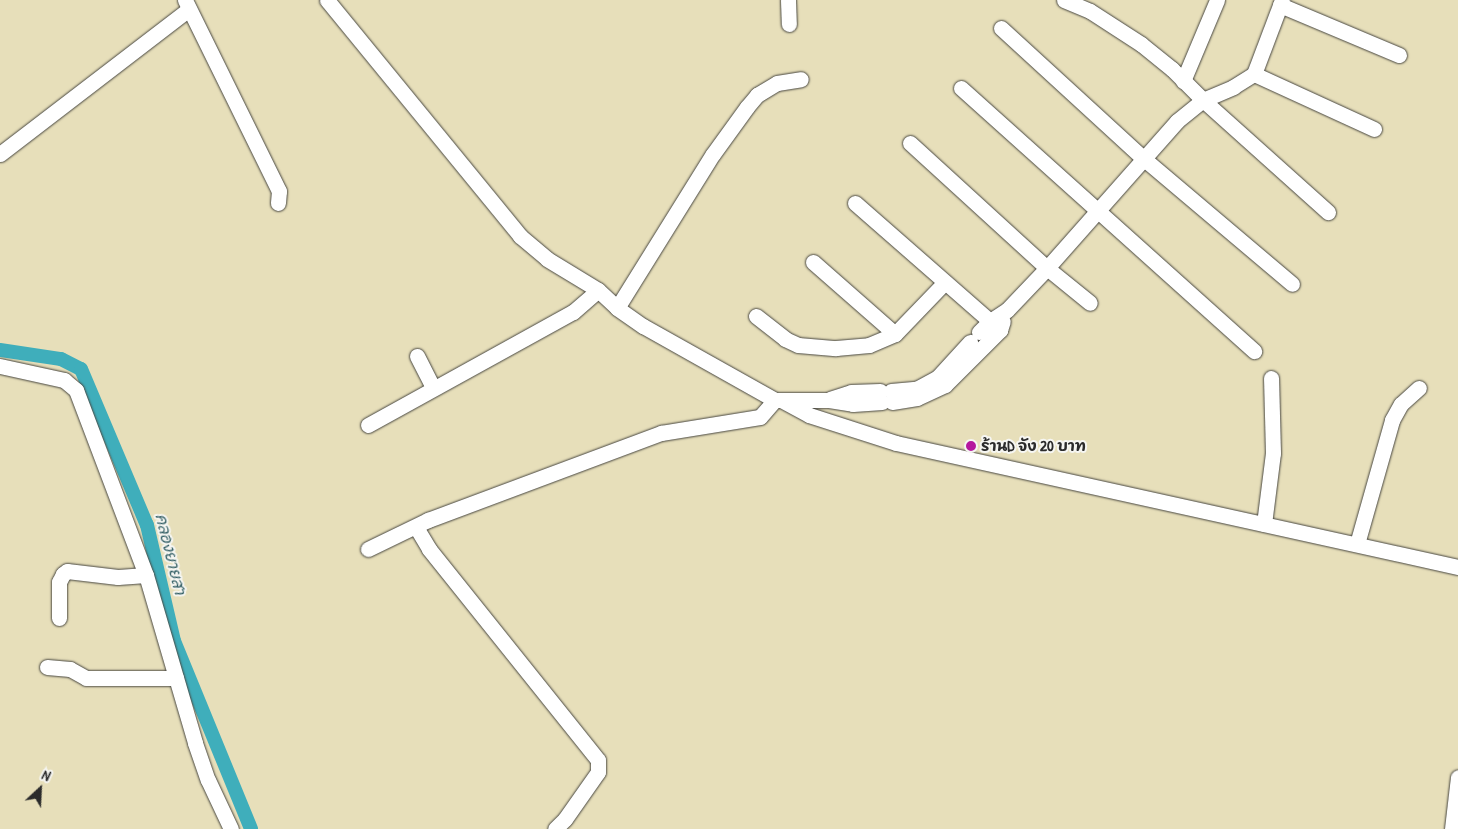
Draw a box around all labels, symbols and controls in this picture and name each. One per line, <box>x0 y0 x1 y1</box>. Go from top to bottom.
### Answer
place label: ร้านD จัง 20 บาท <box>981 437 1086 455</box>
marker: ร้านD จัง 20 บาท <box>965 440 977 452</box>
water label: คลองยายสา <box>152 512 190 596</box>
north arrow <box>15 764 65 814</box>
text: N <box>39 765 54 785</box>

